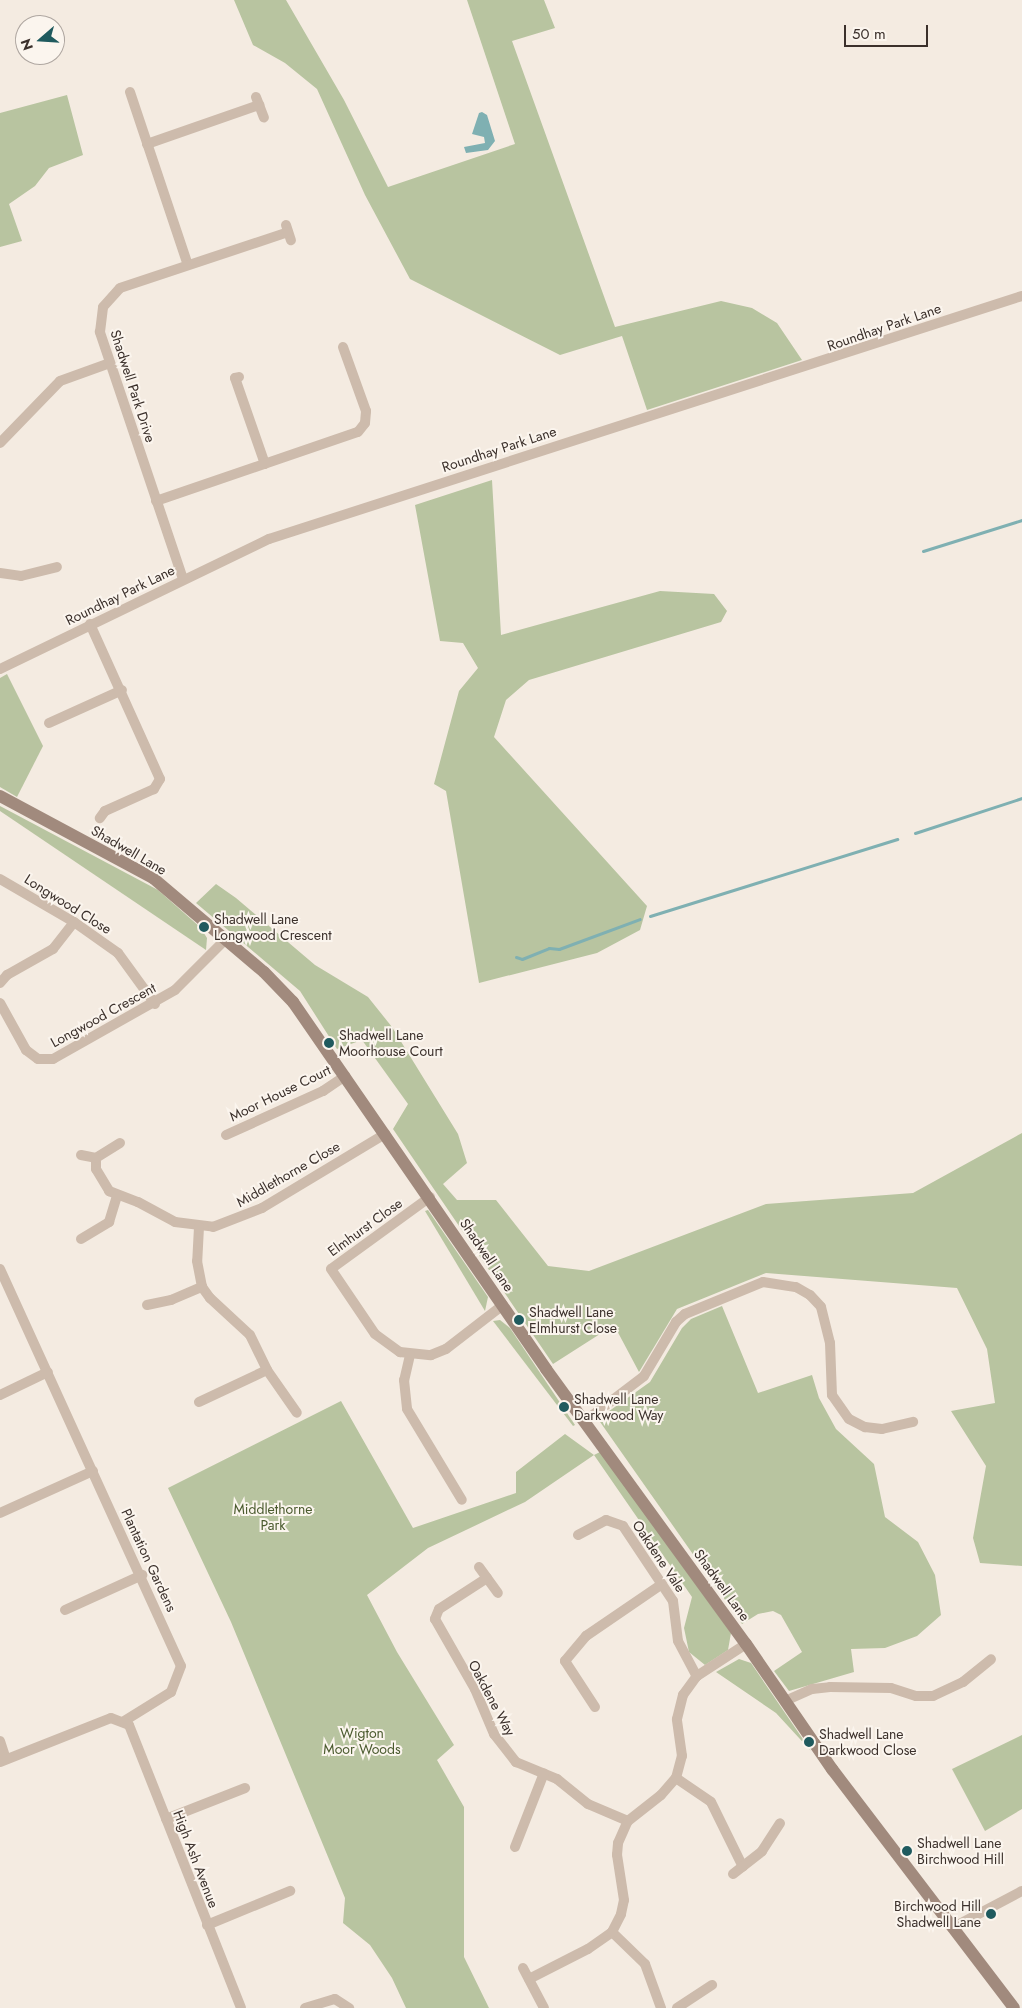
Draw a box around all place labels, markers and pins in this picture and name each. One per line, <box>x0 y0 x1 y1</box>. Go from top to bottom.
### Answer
place label: Shadwell Lane Longwood Crescent <box>214 911 332 944</box>
marker: Shadwell Lane Longwood Crescent <box>198 921 210 933</box>
place label: Shadwell Lane Moorhouse Court <box>339 1027 443 1060</box>
marker: Shadwell Lane Moorhouse Court <box>323 1037 335 1049</box>
place label: Shadwell Lane Elmhurst Close <box>529 1304 617 1336</box>
marker: Shadwell Lane Elmhurst Close <box>513 1314 525 1326</box>
place label: Shadwell Lane Darkwood Way <box>574 1391 663 1424</box>
marker: Shadwell Lane Darkwood Way <box>558 1401 570 1413</box>
place label: Shadwell Lane Darkwood Close <box>819 1726 917 1758</box>
marker: Shadwell Lane Darkwood Close <box>803 1736 815 1748</box>
place label: Shadwell Lane Birchwood Hill <box>917 1835 1004 1868</box>
marker: Shadwell Lane Birchwood Hill <box>901 1845 913 1857</box>
place label: Birchwood Hill Shadwell Lane <box>894 1898 981 1930</box>
marker: Birchwood Hill Shadwell Lane <box>985 1908 997 1920</box>

